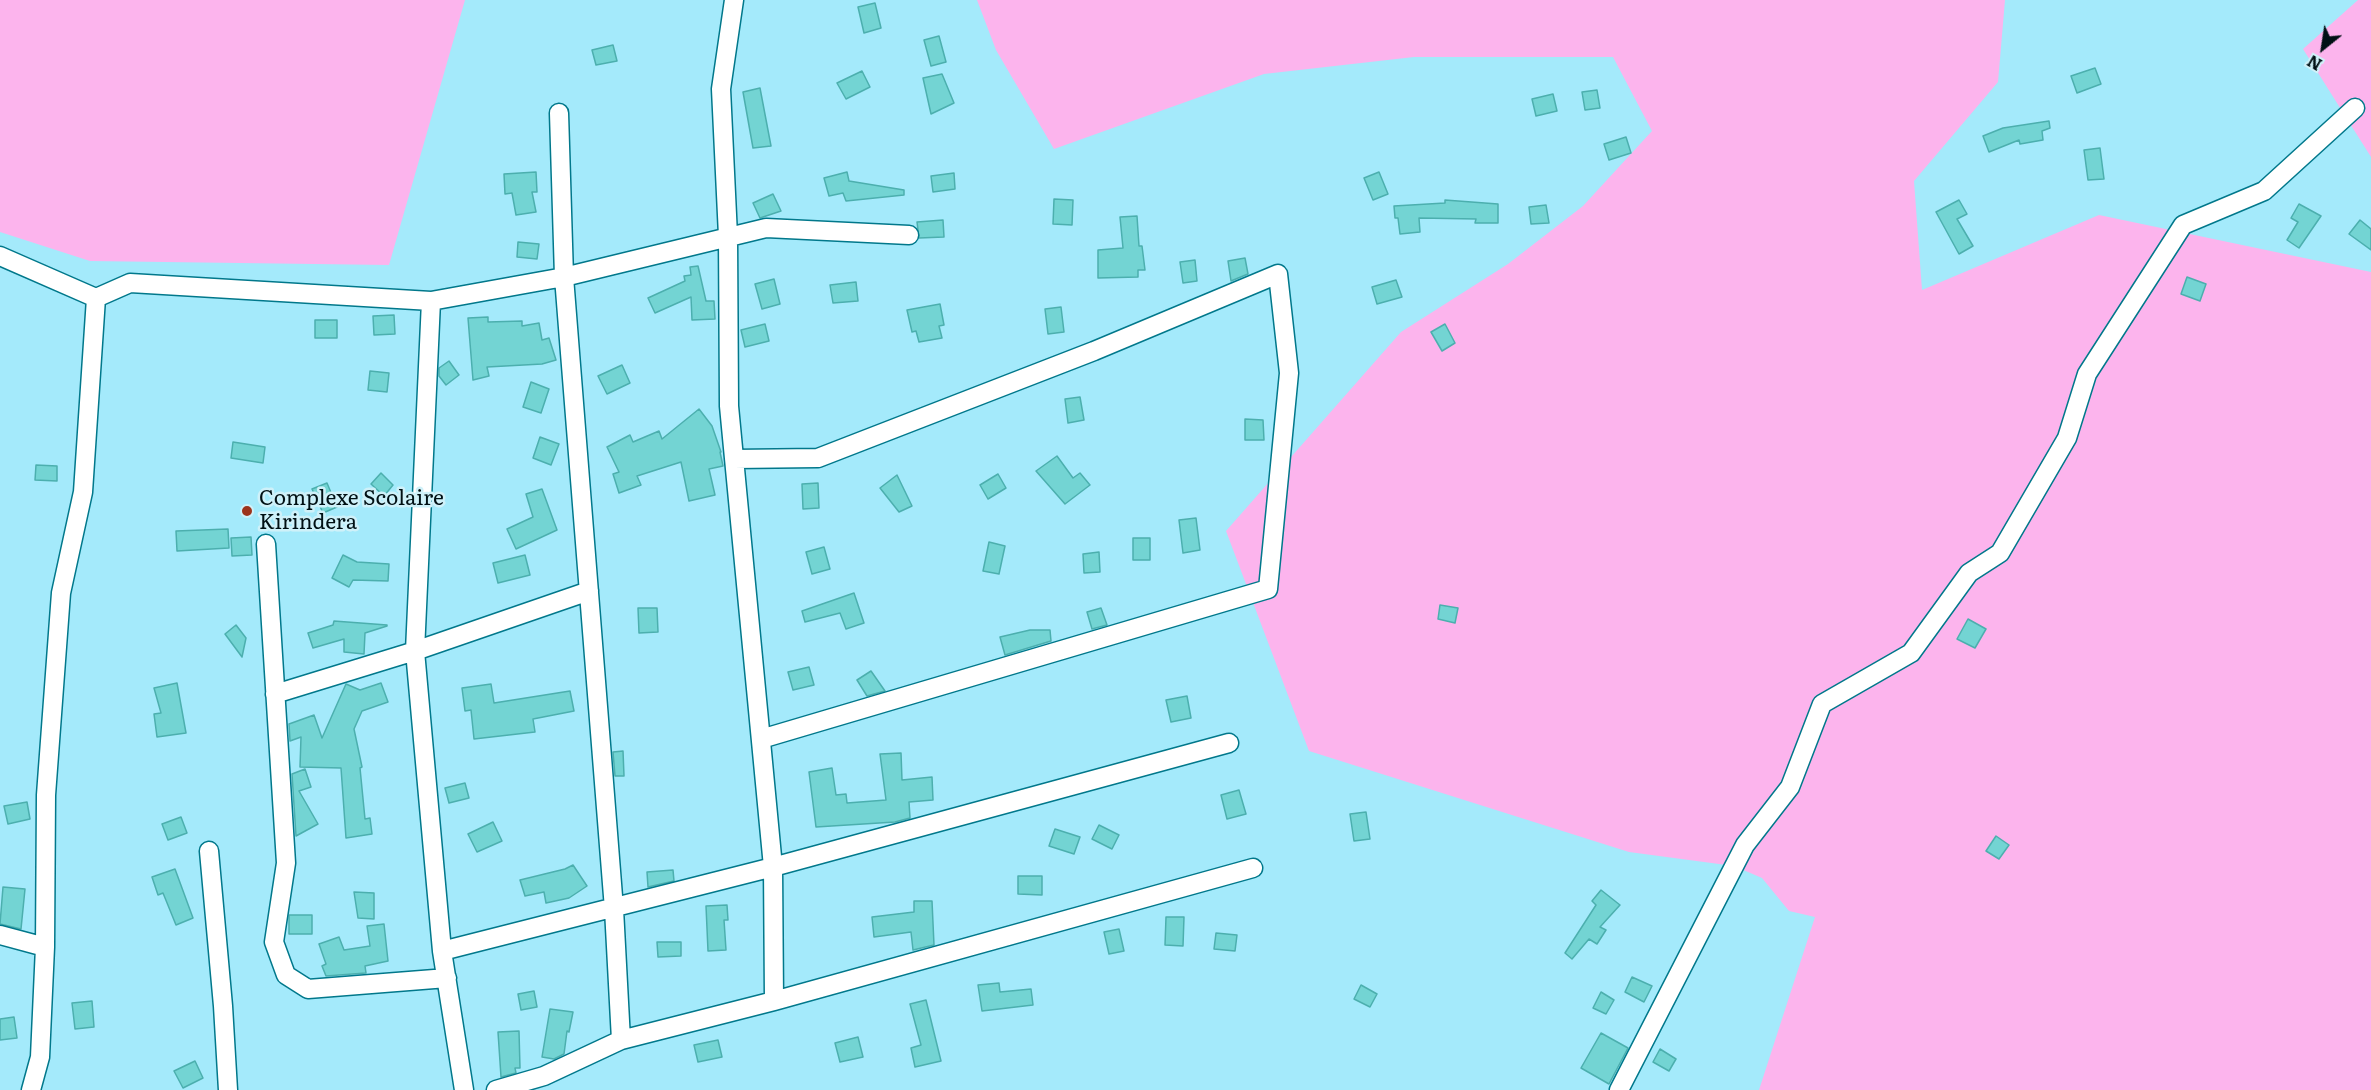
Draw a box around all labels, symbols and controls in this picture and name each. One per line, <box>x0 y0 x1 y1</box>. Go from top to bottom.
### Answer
north arrow <box>2293 18 2353 78</box>
text: N <box>2302 50 2326 77</box>
place label: Complexe Scolaire Kirindera <box>259 486 444 536</box>
marker: Complexe Scolaire Kirindera <box>240 504 254 518</box>

